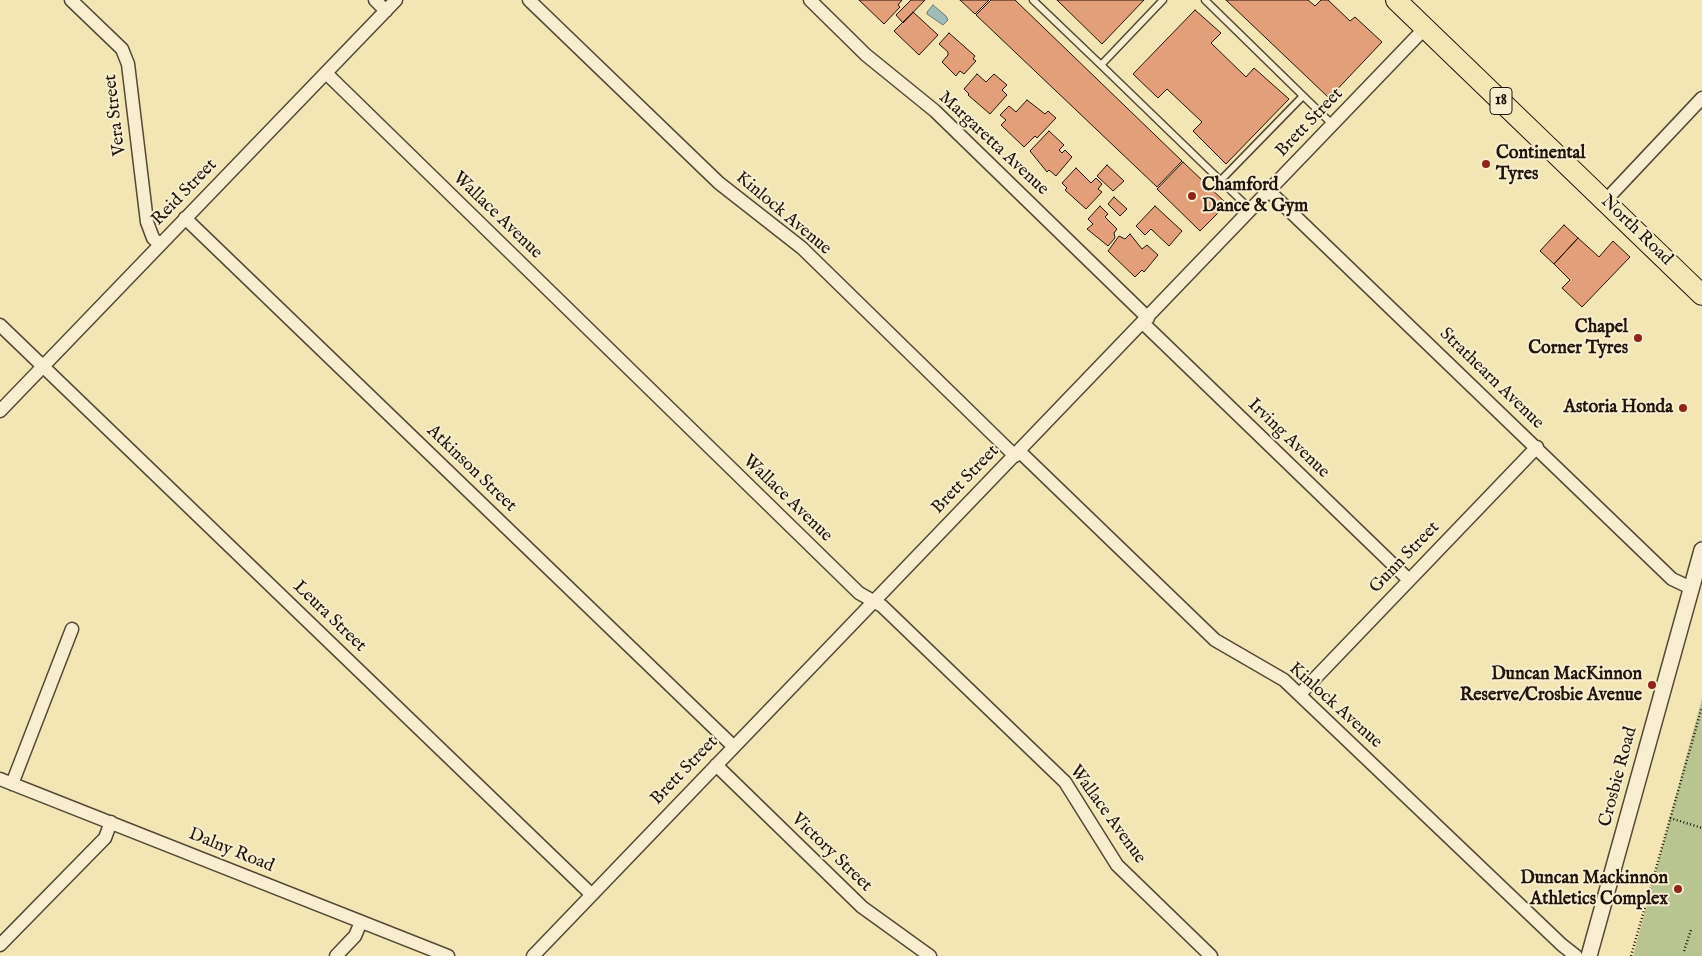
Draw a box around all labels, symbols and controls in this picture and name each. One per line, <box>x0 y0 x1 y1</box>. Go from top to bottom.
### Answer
street label: Vera Street <box>100 73 132 157</box>
street label: Brett Street <box>1272 84 1348 162</box>
street label: Margaretta Avenue <box>933 87 1053 201</box>
road number: 18 <box>1490 88 1512 114</box>
place label: Continental Tyres <box>1496 143 1585 186</box>
street label: Reid Street <box>148 155 222 231</box>
marker: Continental Tyres <box>1480 158 1492 170</box>
street label: Wallace Avenue <box>448 168 546 264</box>
street label: Kinlock Avenue <box>731 168 835 260</box>
place label: Chamford Dance & Gym <box>1202 175 1308 218</box>
marker: Chamford Dance & Gym <box>1186 190 1198 202</box>
street label: North Road <box>1596 191 1676 271</box>
place label: Chapel Corner Tyres <box>1528 317 1628 359</box>
street label: Strathearn Avenue <box>1434 324 1548 434</box>
marker: Chapel Corner Tyres <box>1632 332 1644 344</box>
street label: Irving Avenue <box>1243 395 1333 483</box>
place label: Astoria Honda <box>1564 397 1673 419</box>
marker: Astoria Honda <box>1677 402 1689 414</box>
street label: Atkinson Street <box>422 421 520 517</box>
street label: Brett Street <box>928 441 1004 519</box>
street label: Wallace Avenue <box>738 451 836 547</box>
street label: Gunn Street <box>1365 518 1445 598</box>
street label: Leura Street <box>288 577 370 657</box>
street label: Kinlock Avenue <box>1284 658 1386 754</box>
place label: Duncan MacKinnon Reserve/Crosbie Avenue <box>1460 664 1642 706</box>
marker: Duncan MacKinnon Reserve/Crosbie Avenue <box>1646 679 1658 691</box>
street label: Crosbie Road <box>1595 725 1643 829</box>
street label: Brett Street <box>647 732 723 810</box>
street label: Wallace Avenue <box>1064 762 1150 868</box>
street label: Victory Street <box>786 809 876 897</box>
street label: Dalny Road <box>185 824 277 878</box>
place label: Duncan Mackinnon Athletics Complex <box>1520 868 1668 911</box>
marker: Duncan Mackinnon Athletics Complex <box>1672 883 1684 895</box>

